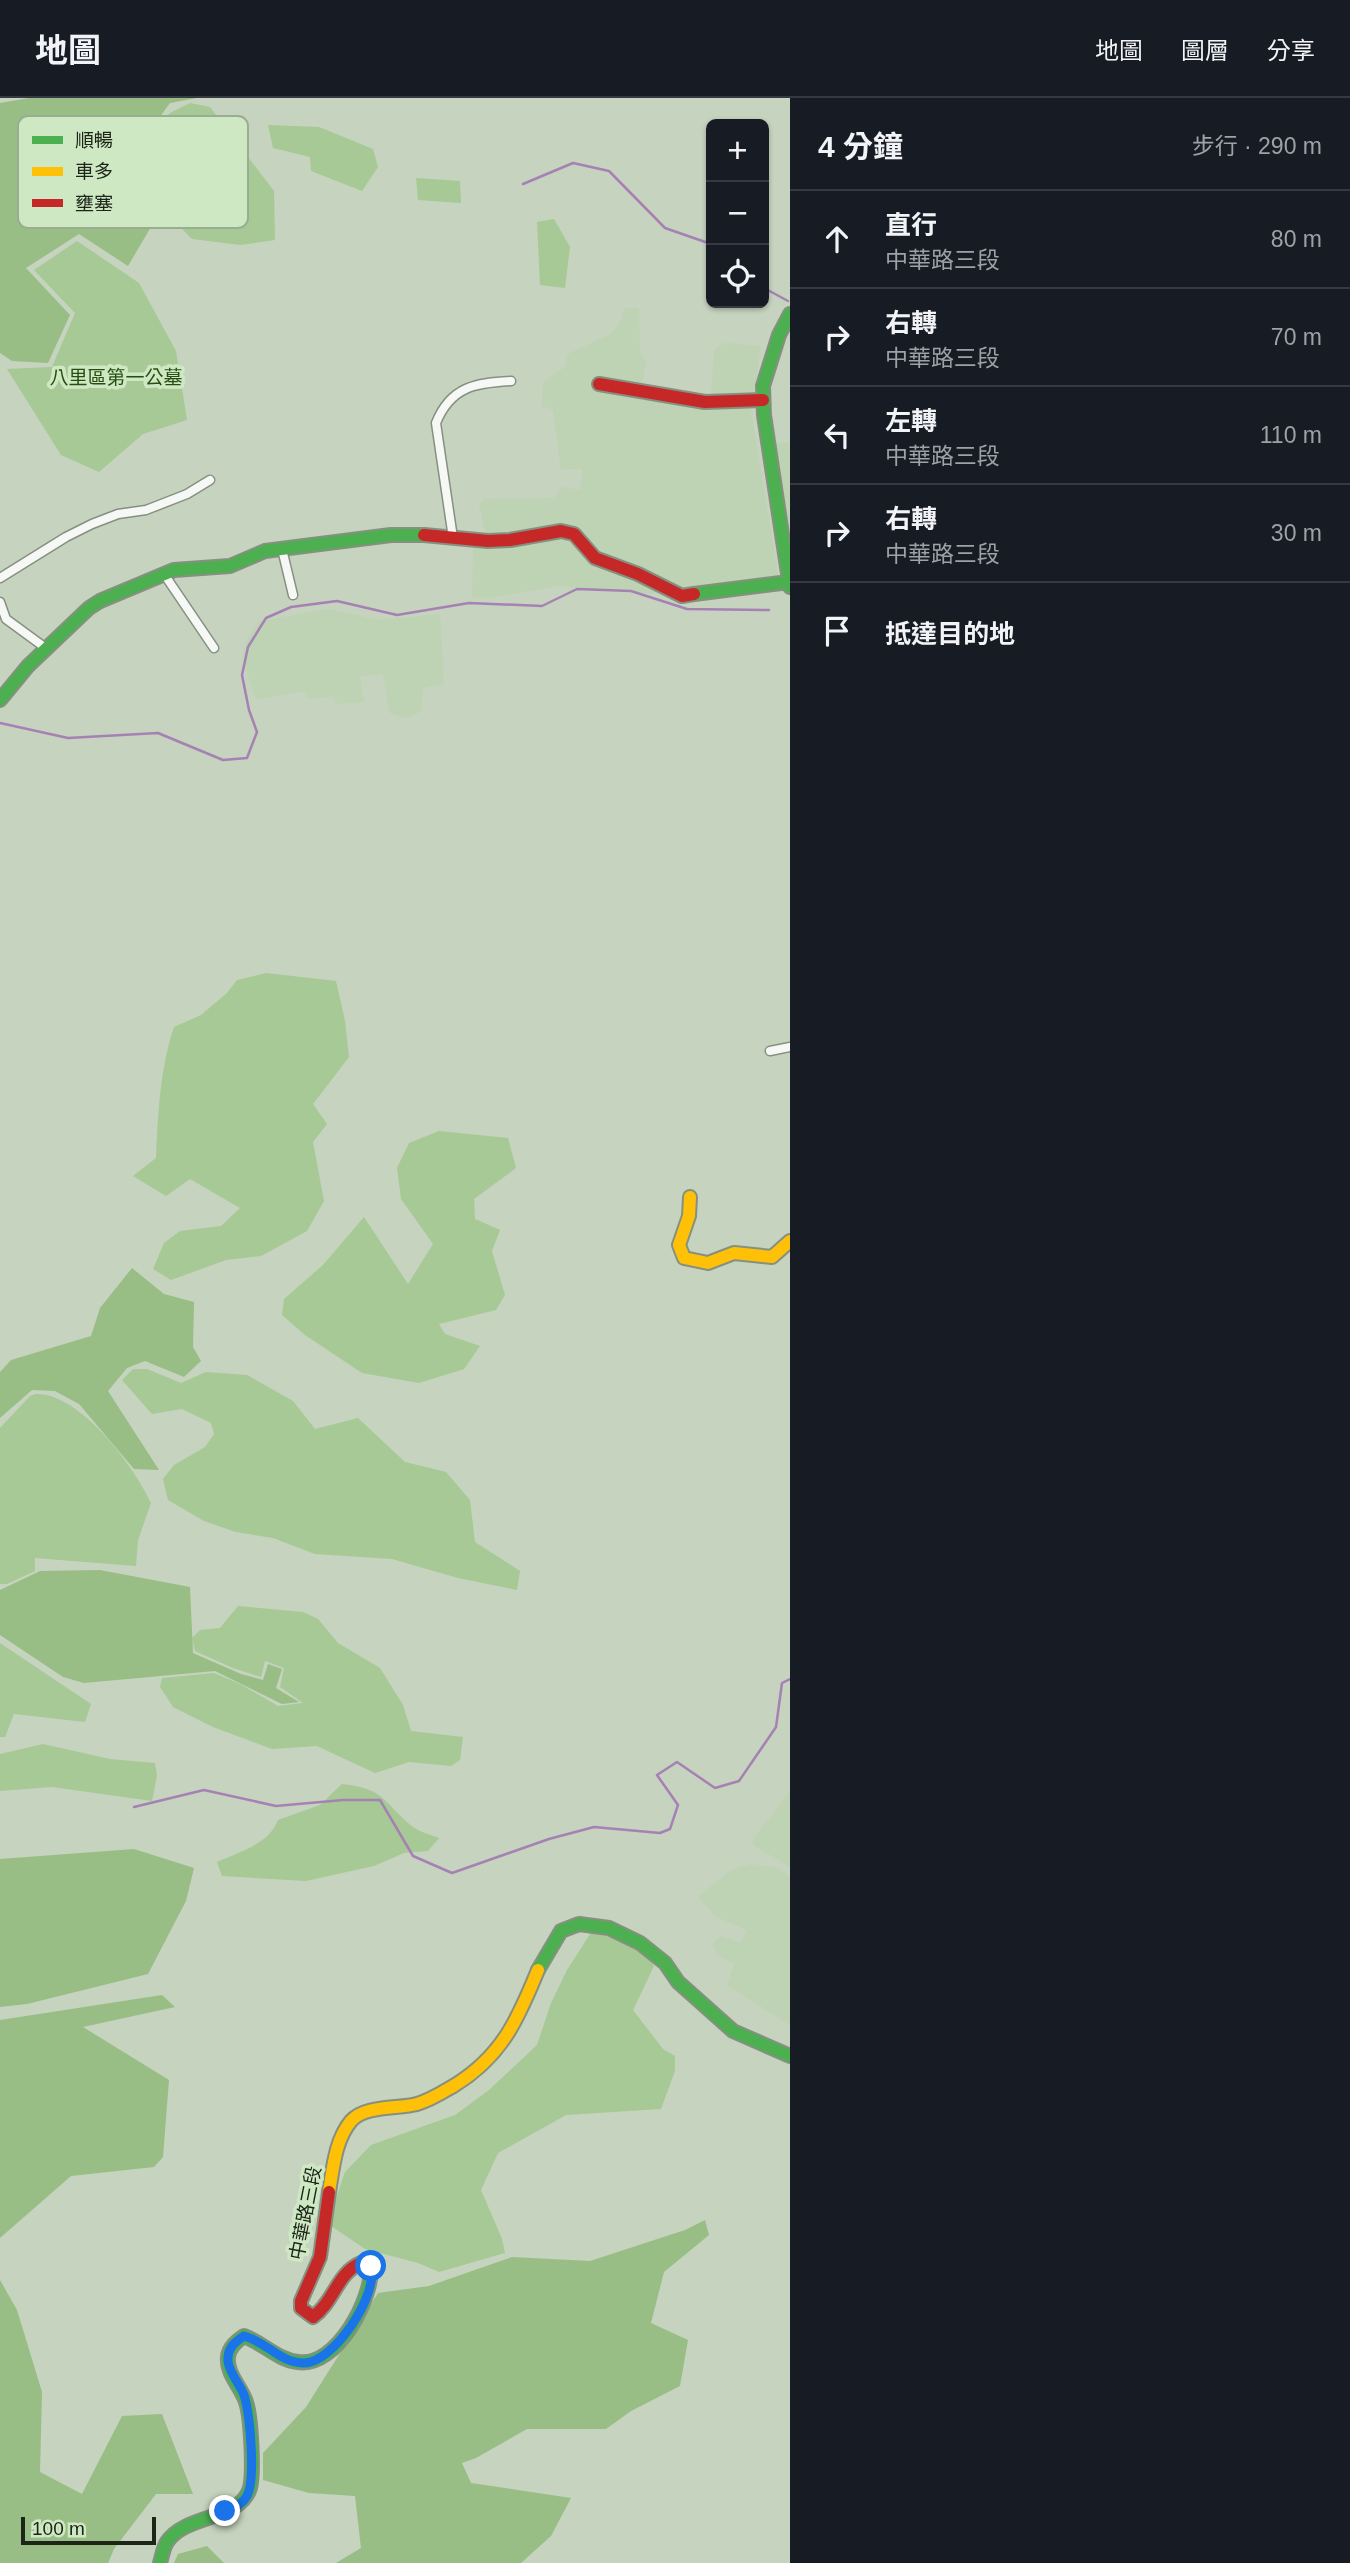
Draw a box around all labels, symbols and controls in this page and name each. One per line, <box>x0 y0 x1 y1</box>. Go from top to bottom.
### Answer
text: 地圖 <box>35 32 101 69</box>
text: 地圖 <box>1095 37 1143 64</box>
text: 圖層 <box>1181 37 1229 64</box>
text: 分享 <box>1267 37 1315 64</box>
legend <box>18 116 248 228</box>
map controls <box>706 119 769 308</box>
button: + <box>706 119 769 182</box>
text: 順暢 <box>75 130 113 151</box>
text: 4 分鐘 <box>818 130 903 163</box>
text: 步行 · 290 m <box>1192 133 1322 159</box>
text: 車多 <box>75 161 113 182</box>
button: − <box>706 182 769 245</box>
text: 壅塞 <box>75 193 113 214</box>
text: 直行 <box>885 210 937 240</box>
icon: ahead <box>818 220 856 258</box>
text: 80 m <box>1271 226 1322 252</box>
button: locate <box>706 245 769 308</box>
text: 中華路三段 <box>885 247 1000 273</box>
text: 右轉 <box>885 308 937 338</box>
icon: right <box>818 318 856 356</box>
text: 70 m <box>1271 324 1322 350</box>
text: 中華路三段 <box>885 345 1000 371</box>
park label: 八里區第一公墓 <box>49 367 183 388</box>
text: 左轉 <box>885 406 937 436</box>
icon: left <box>818 416 856 454</box>
text: 110 m <box>1260 422 1322 448</box>
text: 中華路三段 <box>885 443 1000 469</box>
text: 右轉 <box>885 504 937 534</box>
icon: right <box>818 514 856 552</box>
text: 30 m <box>1271 520 1322 546</box>
text: 中華路三段 <box>885 541 1000 567</box>
icon: arrive <box>818 612 856 650</box>
text: 抵達目的地 <box>885 619 1015 649</box>
street label: 中華路三段 <box>286 2164 325 2262</box>
route start <box>355 2250 386 2281</box>
route end <box>209 2495 240 2526</box>
scale bar <box>21 2514 156 2546</box>
text: 100 m <box>32 2518 85 2539</box>

